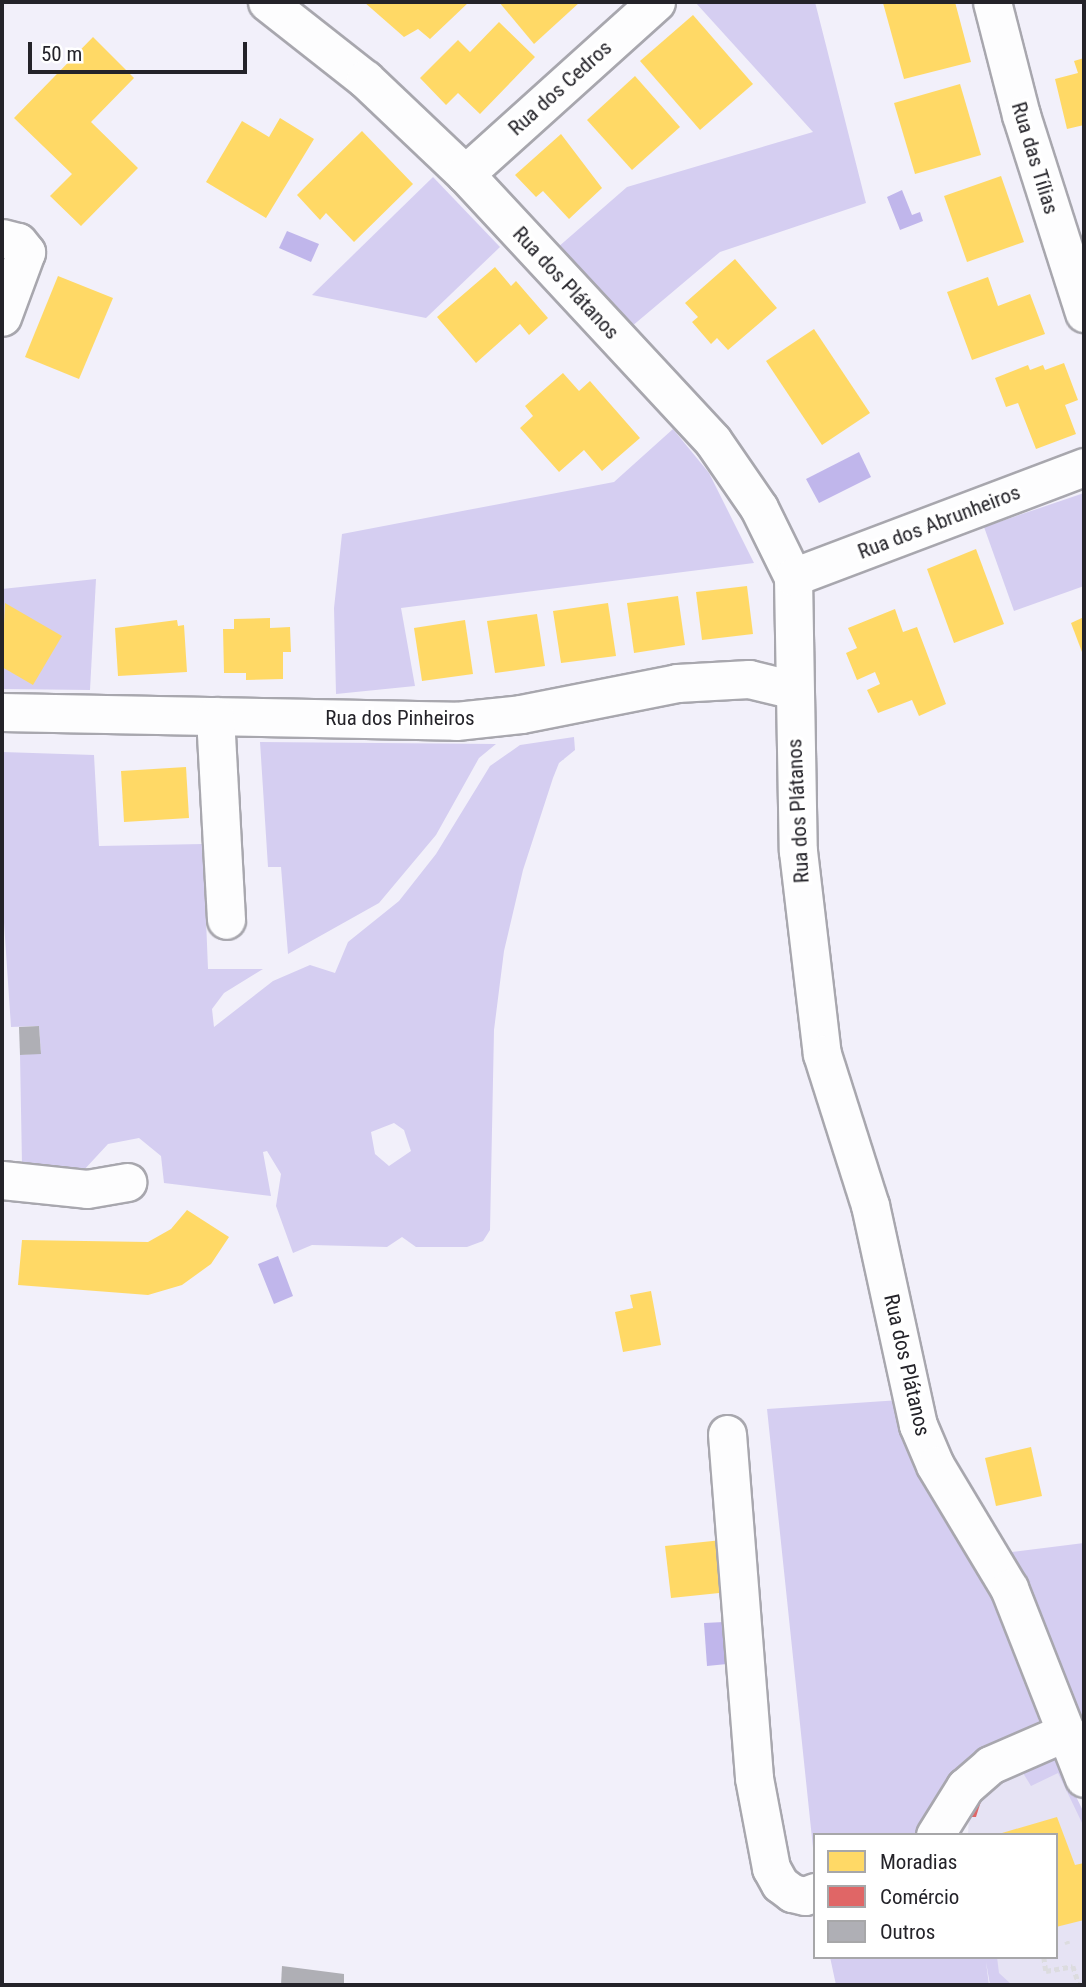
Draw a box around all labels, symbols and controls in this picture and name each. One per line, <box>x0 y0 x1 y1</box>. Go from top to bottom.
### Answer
scale bar <box>32 28 250 72</box>
street label: Rua dos Cedros <box>503 35 617 141</box>
text: 50 m <box>41 42 82 66</box>
street label: Rua das Tílias <box>1006 99 1064 217</box>
street label: Rua dos Plátanos <box>507 222 625 344</box>
street label: Rua dos Abrunheiros <box>854 479 1024 565</box>
street label: Rua dos Pinheiros <box>325 705 475 731</box>
street label: Rua dos Plátanos <box>782 738 814 884</box>
street label: Rua dos Plátanos <box>878 1292 936 1438</box>
legend <box>813 1833 1058 1959</box>
text: Moradias <box>880 1850 957 1874</box>
text: Comércio <box>880 1885 959 1909</box>
text: Outros <box>880 1920 935 1944</box>

